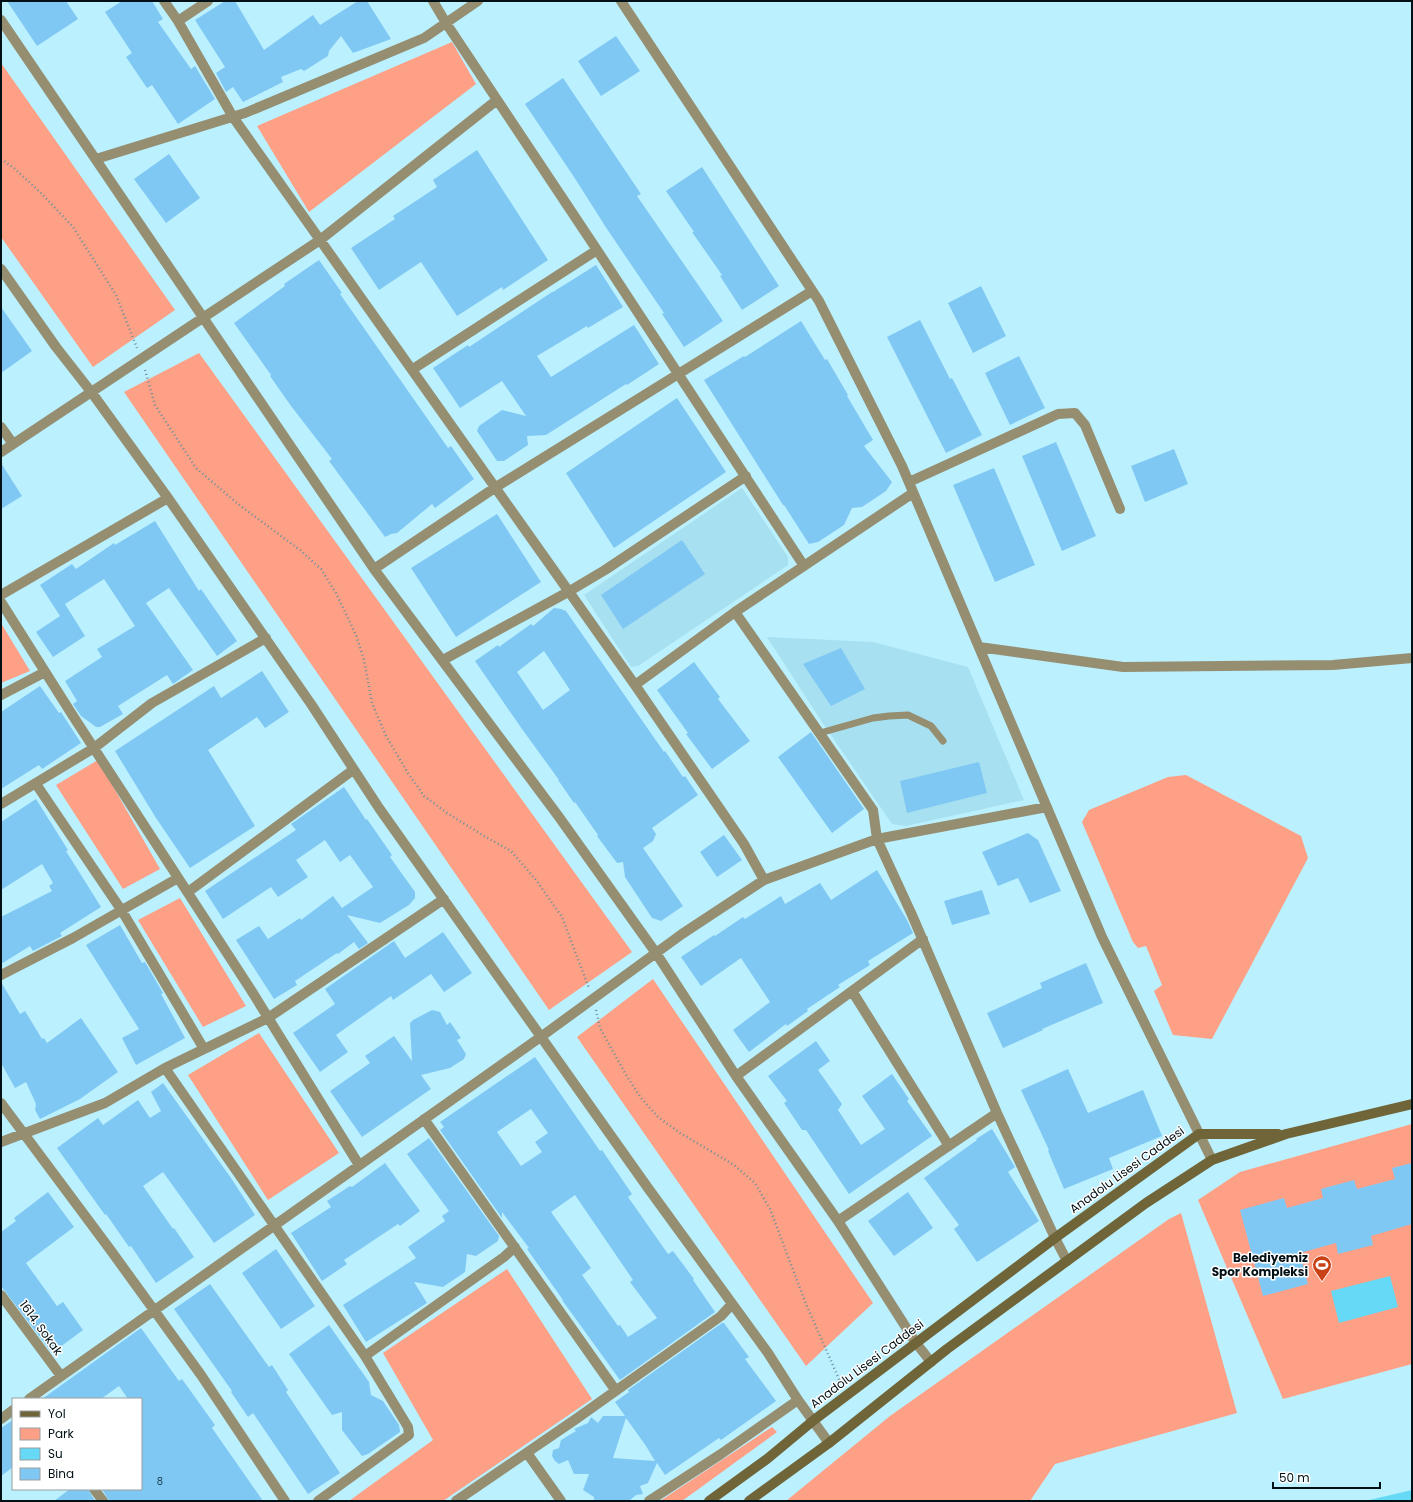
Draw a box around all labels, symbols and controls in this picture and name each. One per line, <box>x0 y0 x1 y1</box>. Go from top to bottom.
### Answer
street label: Anadolu Lisesi Caddesi <box>1066 1122 1188 1217</box>
place label: Belediyemiz Spor Kompleksi <box>1212 1249 1308 1280</box>
sports icon: Belediyemiz Spor Kompleksi <box>1311 1254 1333 1282</box>
street label: 1614. Sokak <box>16 1297 68 1359</box>
street label: Anadolu Lisesi Caddesi <box>806 1315 927 1412</box>
legend <box>12 1398 142 1490</box>
text: Yol <box>48 1405 66 1422</box>
text: Park <box>48 1425 75 1442</box>
text: Su <box>48 1445 63 1462</box>
scale bar <box>1273 1464 1380 1490</box>
text: Bina <box>48 1465 74 1482</box>
text: 50 m <box>1279 1469 1310 1486</box>
house number: 8 <box>157 1474 163 1489</box>

